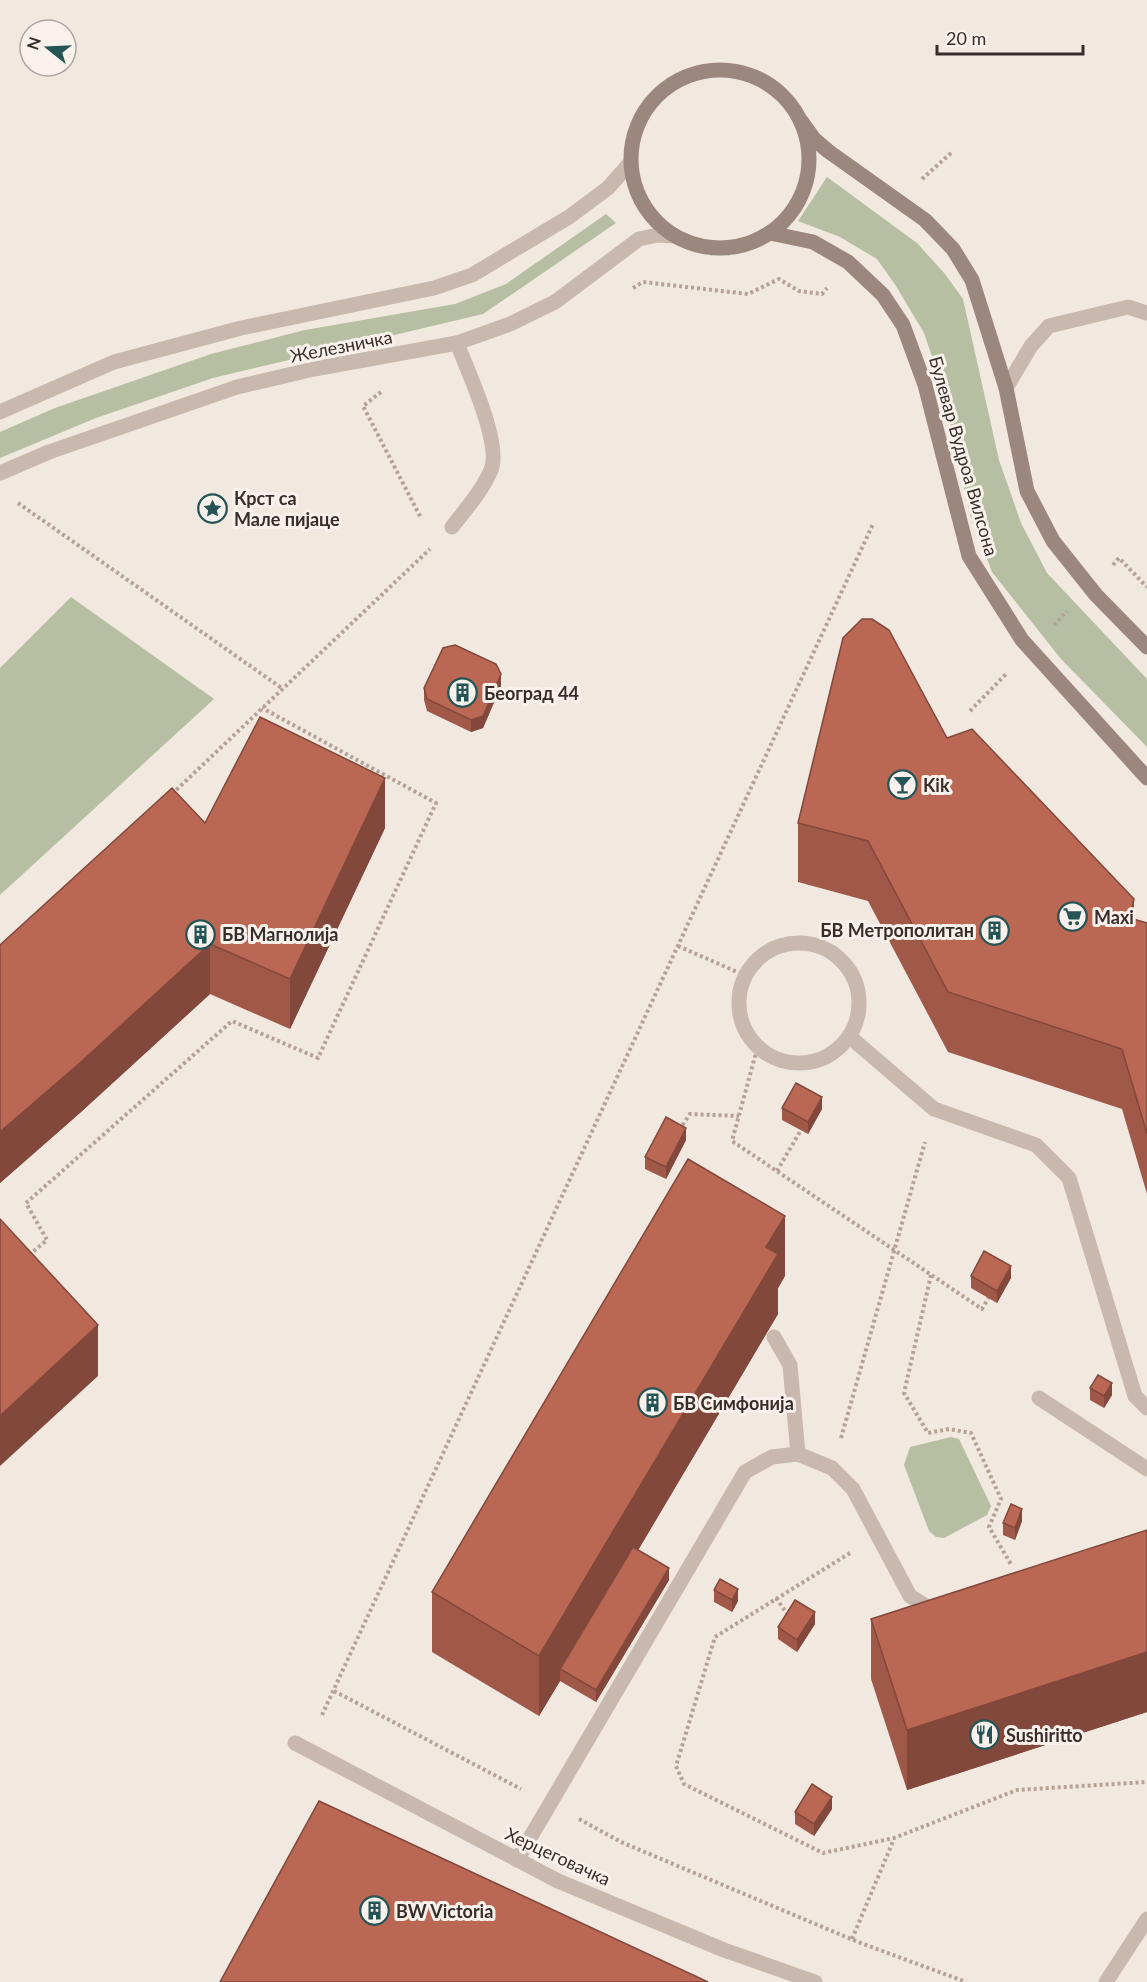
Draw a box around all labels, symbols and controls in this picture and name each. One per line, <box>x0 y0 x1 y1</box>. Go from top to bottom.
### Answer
north arrow <box>18 18 78 78</box>
scale bar <box>937 18 1082 56</box>
text: 20 m <box>946 27 986 49</box>
text: N <box>22 34 44 52</box>
street label: Железничка <box>288 325 394 367</box>
street label: Булевар Вудроа Вилсона <box>925 354 1003 558</box>
place label: Крст са Мале пијаце <box>234 487 340 530</box>
place icon: Крст са Мале пијаце <box>197 492 229 524</box>
building icon: Београд 44 <box>447 677 479 709</box>
place label: Београд 44 <box>484 682 579 704</box>
bar icon: Kik <box>886 769 918 801</box>
place label: Kik <box>923 774 950 796</box>
supermarket icon: Maxi <box>1057 901 1089 933</box>
place label: Maxi <box>1094 906 1134 928</box>
building icon: БВ Метрополитан <box>979 914 1011 946</box>
building icon: БВ Магнолија <box>185 918 217 950</box>
place label: БВ Метрополитан <box>820 919 974 941</box>
place label: БВ Магнолија <box>222 923 338 945</box>
building icon: БВ Симфонија <box>636 1387 668 1419</box>
place label: БВ Симфонија <box>673 1392 794 1414</box>
restaurant icon: Sushiritto <box>969 1719 1001 1751</box>
place label: Sushiritto <box>1006 1724 1083 1746</box>
street label: Херцеговачка <box>502 1822 614 1890</box>
building icon: BW Victoria <box>359 1895 391 1927</box>
place label: BW Victoria <box>396 1900 493 1922</box>

